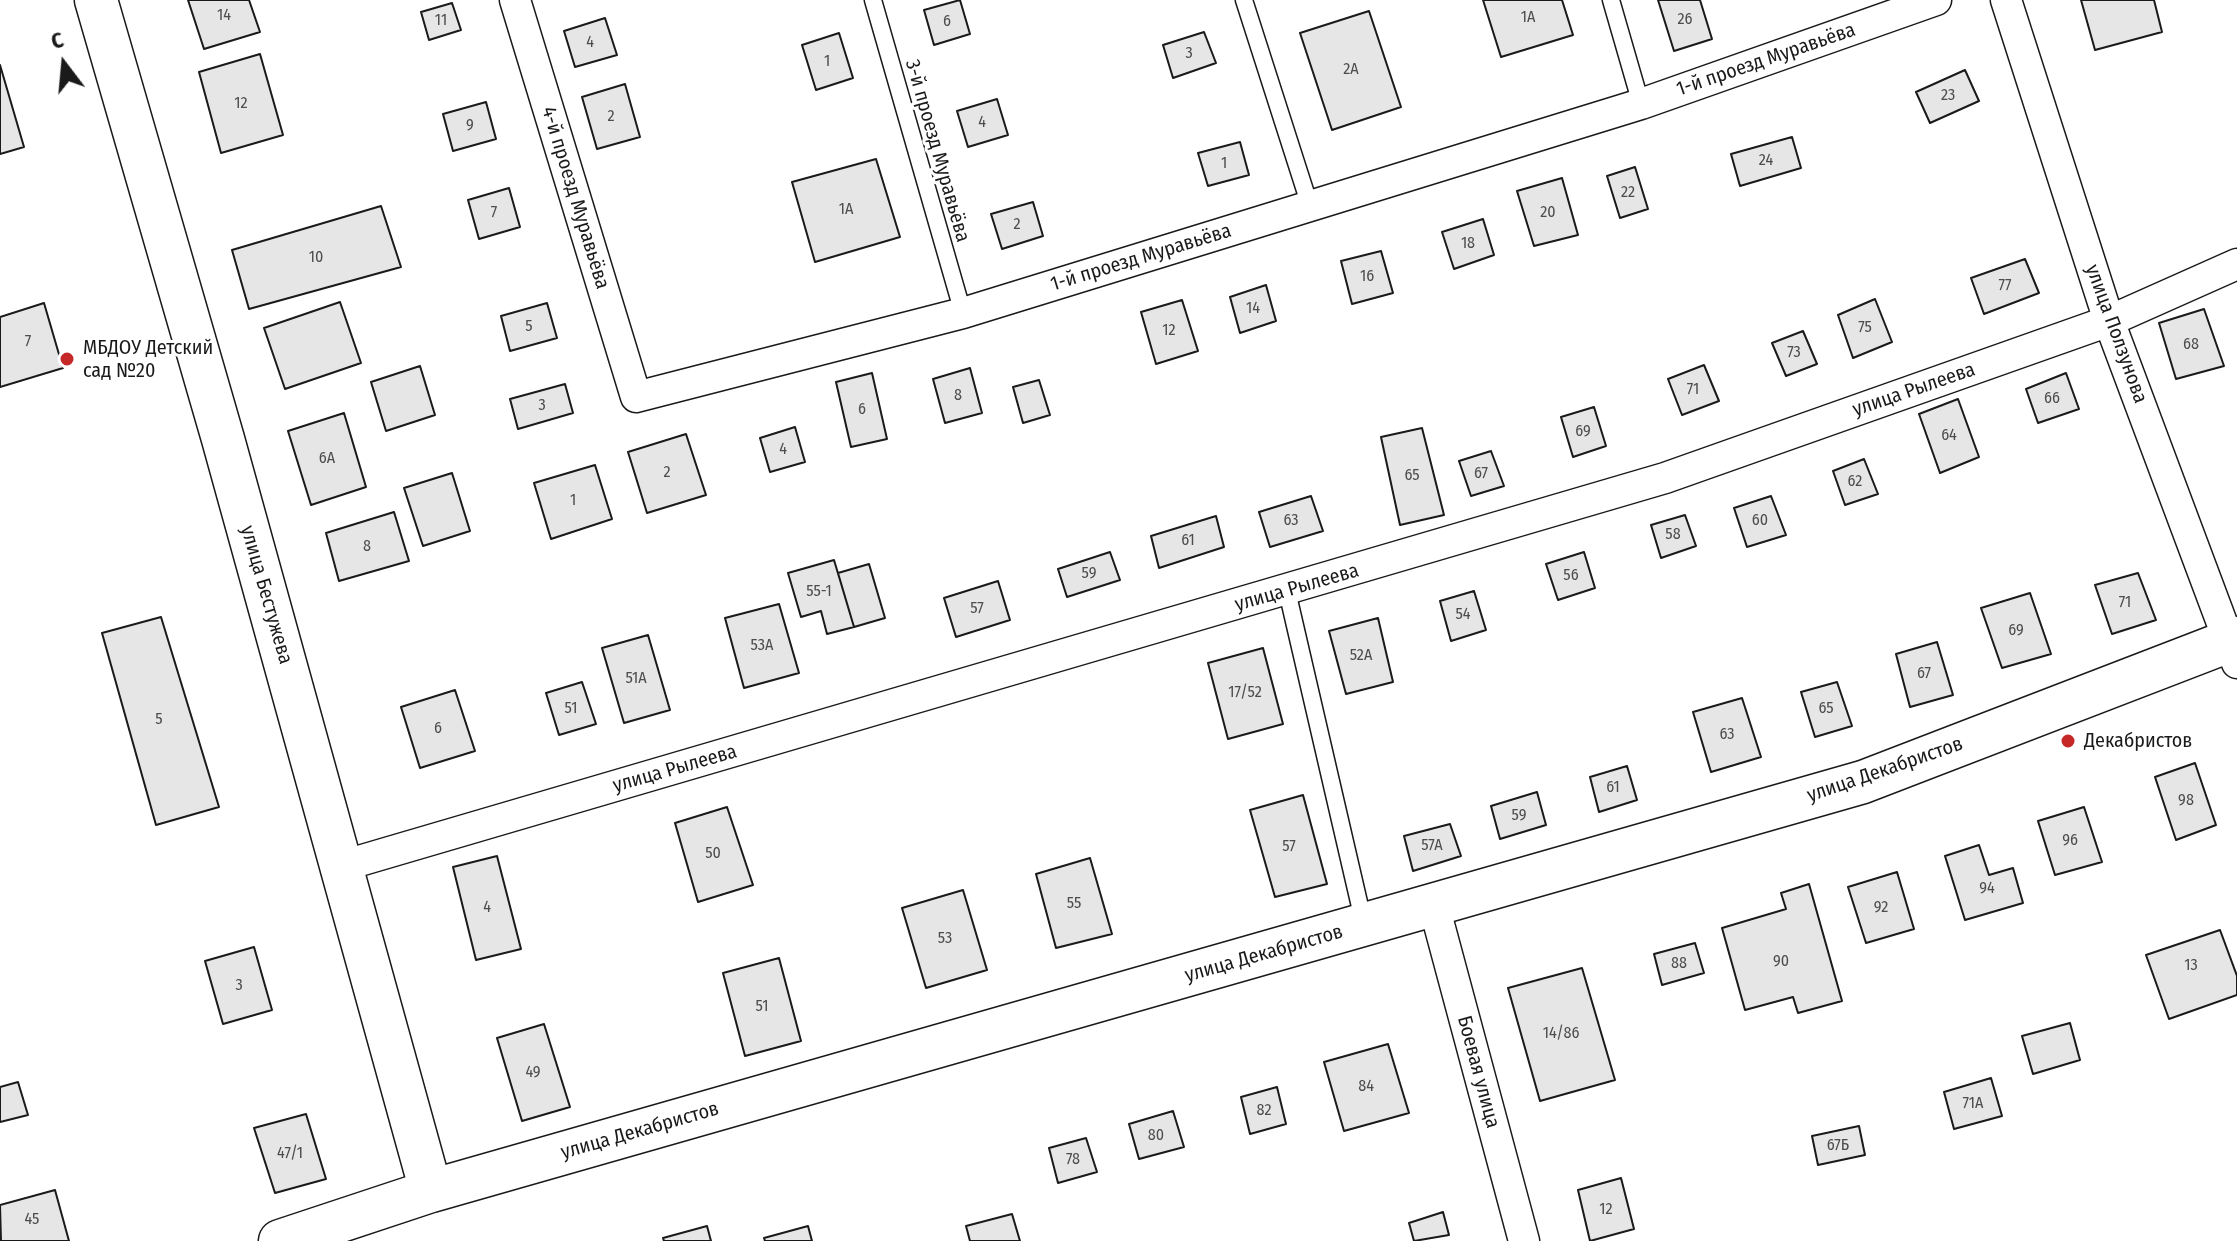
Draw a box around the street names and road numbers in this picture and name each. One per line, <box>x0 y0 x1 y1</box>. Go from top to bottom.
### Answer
street label: 1-й проезд Муравьёва <box>1673 18 1859 102</box>
street label: 3-й проезд Муравьёва <box>899 57 975 245</box>
street label: 4-й проезд Муравьёва <box>536 104 614 292</box>
street label: 1-й проезд Муравьёва <box>1048 219 1234 297</box>
street label: улица Ползунова <box>2080 261 2152 407</box>
street label: улица Рылеева <box>1850 358 1978 422</box>
street label: улица Бестужева <box>235 523 297 667</box>
street label: улица Рылеева <box>1232 559 1362 617</box>
street label: улица Декабристов <box>1804 732 1966 808</box>
street label: улица Рылеева <box>610 740 740 798</box>
street label: улица Декабристов <box>1182 920 1346 988</box>
street label: Боевая улица <box>1451 1013 1505 1131</box>
street label: улица Декабристов <box>558 1097 722 1165</box>

